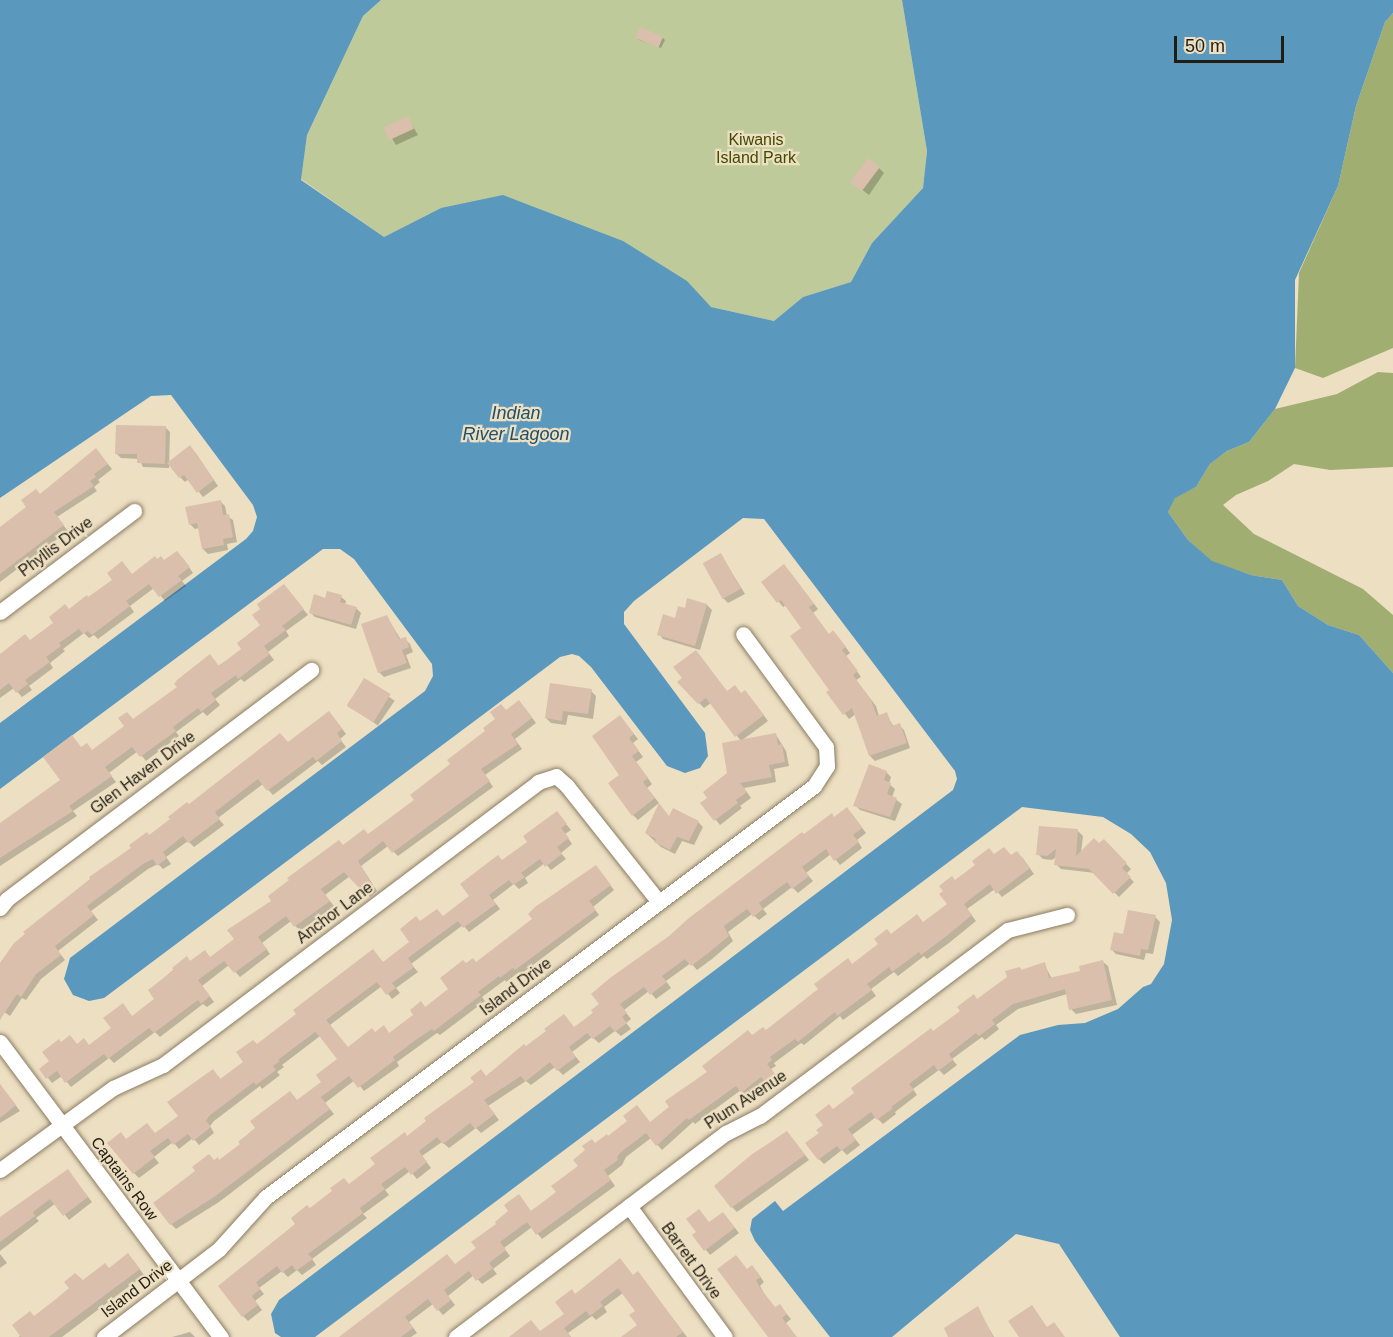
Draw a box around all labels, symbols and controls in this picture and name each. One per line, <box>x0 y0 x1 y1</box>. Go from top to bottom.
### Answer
scale bar <box>1177 24 1286 62</box>
text: 50 m <box>1185 36 1225 56</box>
park label: Kiwanis Island Park <box>716 130 796 168</box>
water label: Indian River Lagoon <box>462 403 570 446</box>
street label: Phyllis Drive <box>15 513 97 581</box>
street label: Glen Haven Drive <box>87 727 199 819</box>
street label: Anchor Lane <box>293 878 377 948</box>
street label: Island Drive <box>476 954 556 1020</box>
street label: Plum Avenue <box>701 1066 791 1134</box>
street label: Captains Row <box>86 1133 162 1225</box>
street label: Barrett Drive <box>657 1219 725 1303</box>
street label: Island Drive <box>97 1256 177 1322</box>

